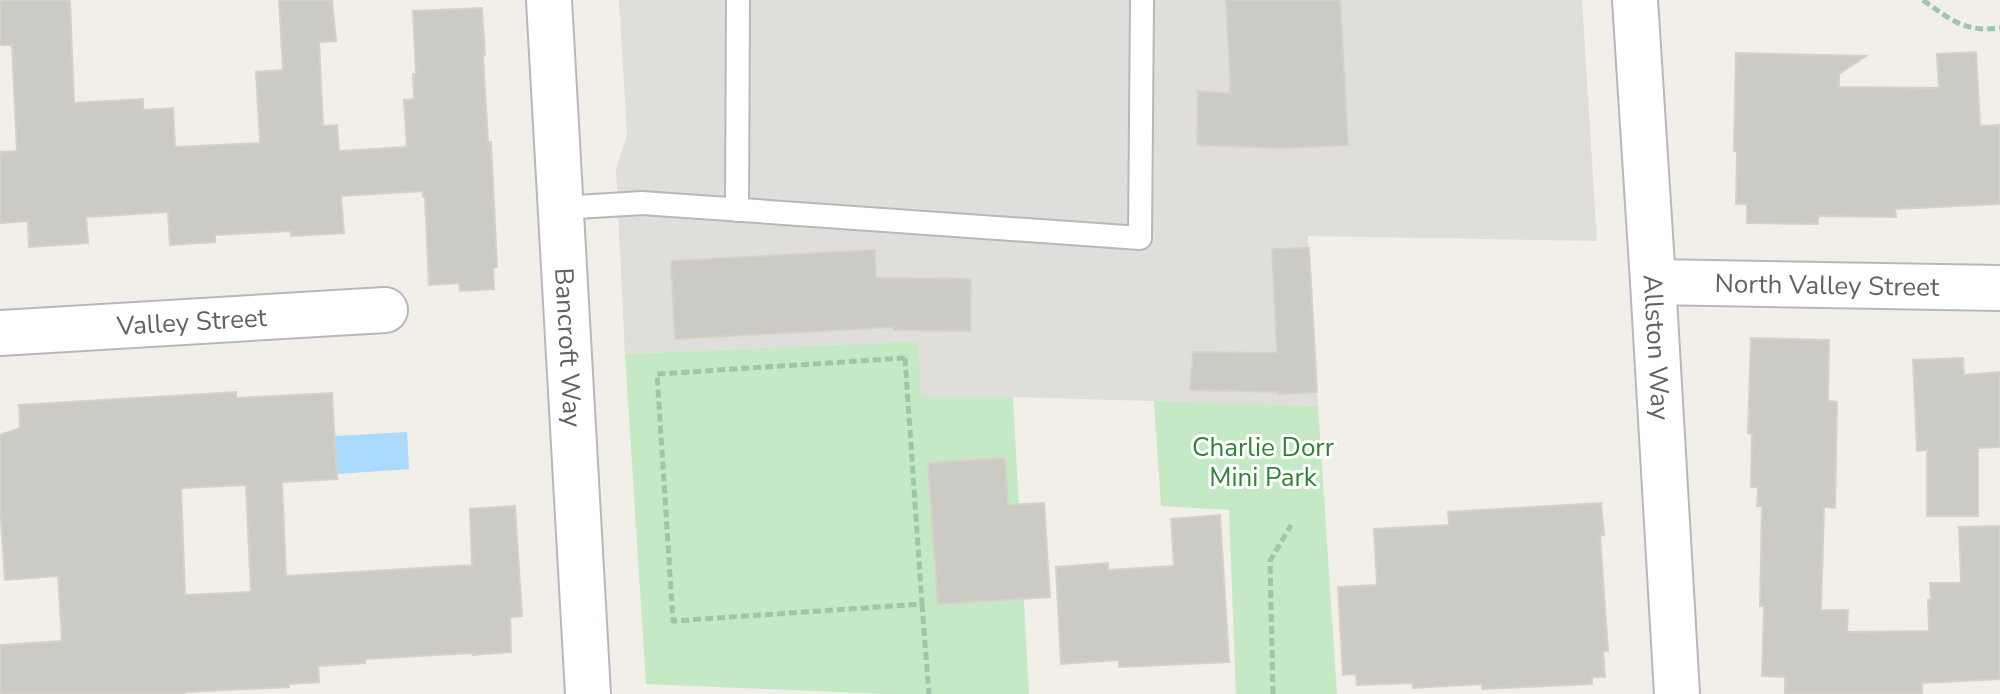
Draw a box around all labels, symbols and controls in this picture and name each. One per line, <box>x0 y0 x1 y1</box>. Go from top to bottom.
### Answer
street label: North Valley Street <box>1714 266 1940 304</box>
street label: Bancroft Way <box>547 267 591 429</box>
street label: Allston Way <box>1635 274 1679 422</box>
street label: Valley Street <box>115 300 269 344</box>
park label: Charlie Dorr Mini Park <box>1192 430 1335 495</box>

